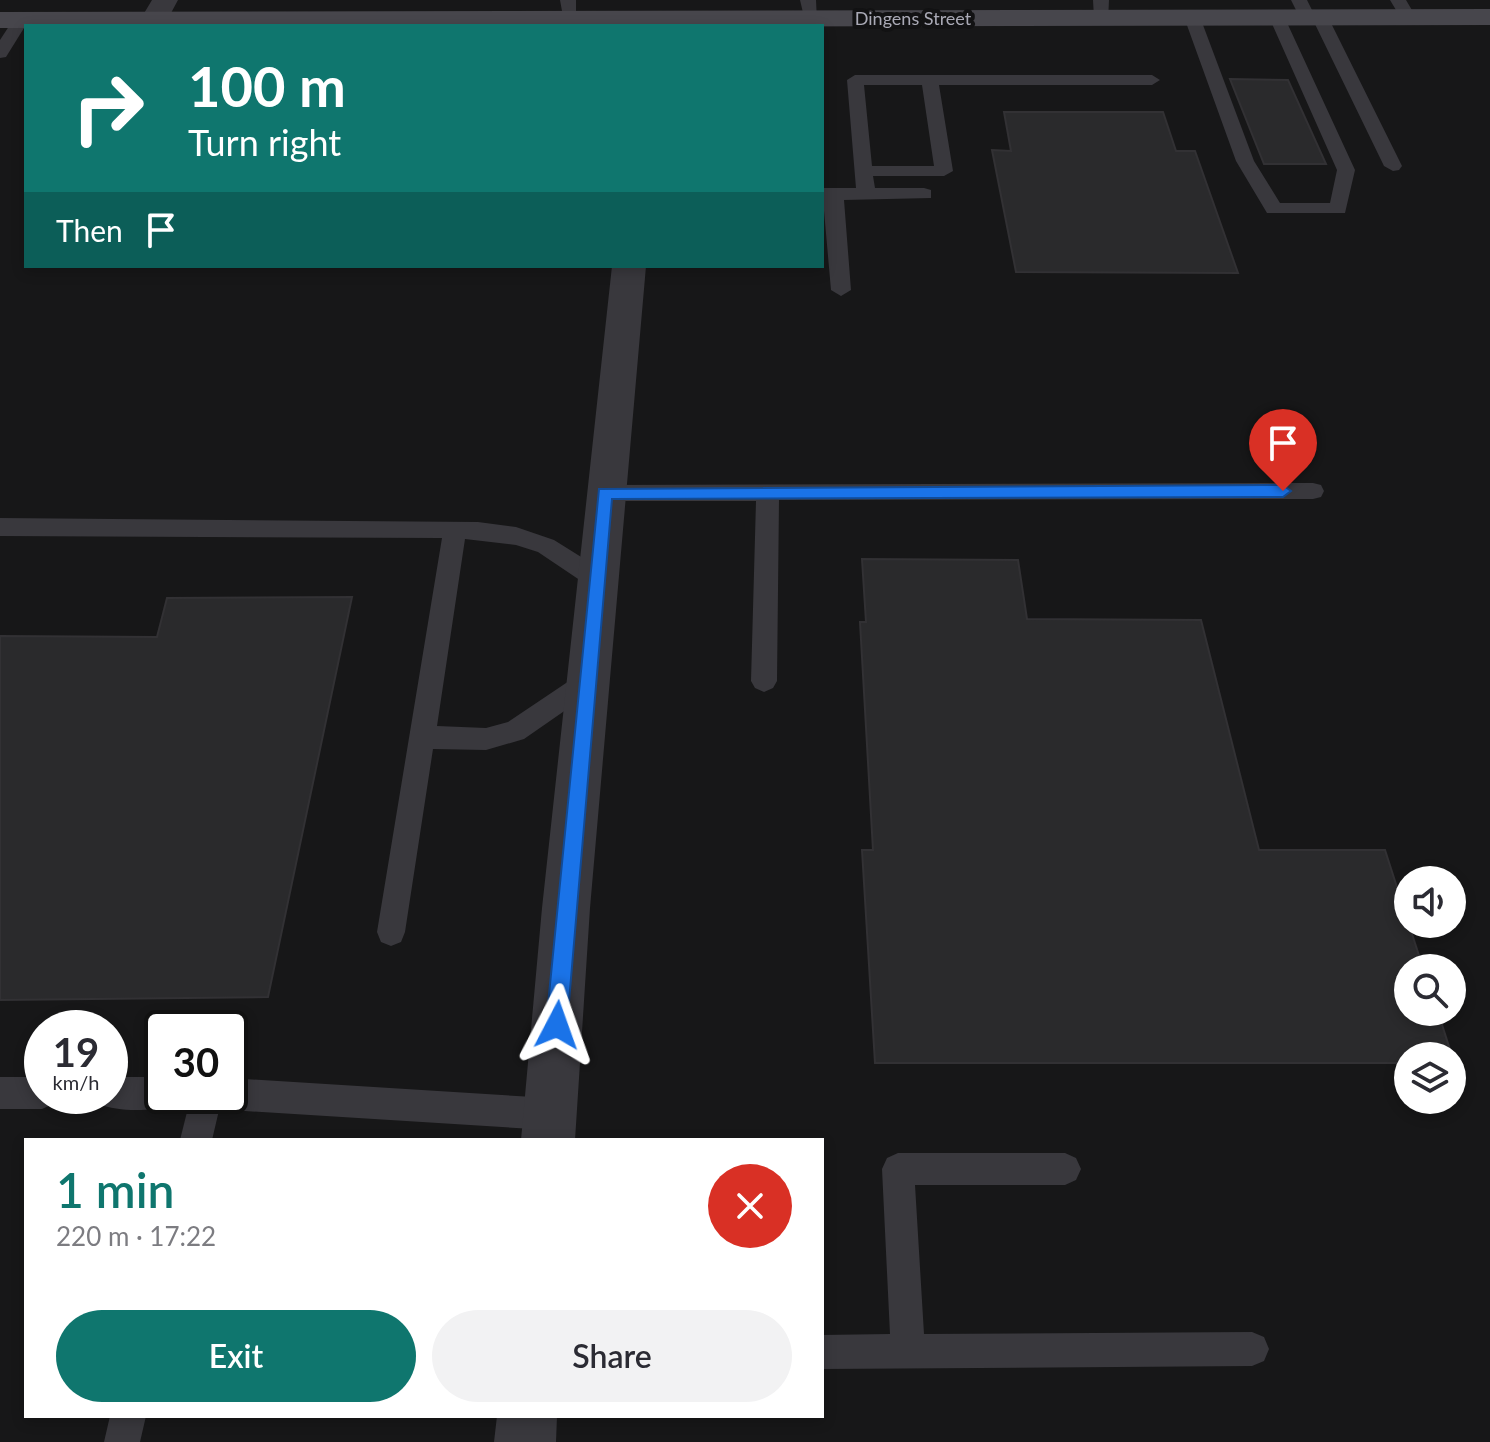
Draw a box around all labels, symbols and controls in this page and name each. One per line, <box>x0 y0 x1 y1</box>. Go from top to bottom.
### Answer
street label: Dingens Street <box>855 7 972 29</box>
text: 100 m <box>188 52 346 119</box>
icon: right <box>56 56 160 160</box>
text: Turn right <box>188 120 341 164</box>
icon: arrive <box>139 208 183 252</box>
text: Then <box>56 212 123 248</box>
pin <box>1249 409 1317 491</box>
icon: arrive <box>1261 421 1305 465</box>
map controls <box>1394 866 1466 1114</box>
button: sound <box>1394 866 1466 938</box>
button: search <box>1394 954 1466 1026</box>
position arrow <box>515 983 599 1067</box>
speed limit sign: 30 <box>144 1010 248 1114</box>
text: 19 <box>53 1028 99 1076</box>
button: layers <box>1394 1042 1466 1114</box>
text: km/h <box>53 1070 99 1094</box>
text: 1 min <box>56 1161 174 1218</box>
button: close <box>708 1164 792 1248</box>
text: 220 m · 17:22 <box>56 1220 216 1252</box>
button: Exit <box>56 1310 416 1402</box>
button: Share <box>432 1310 792 1402</box>

